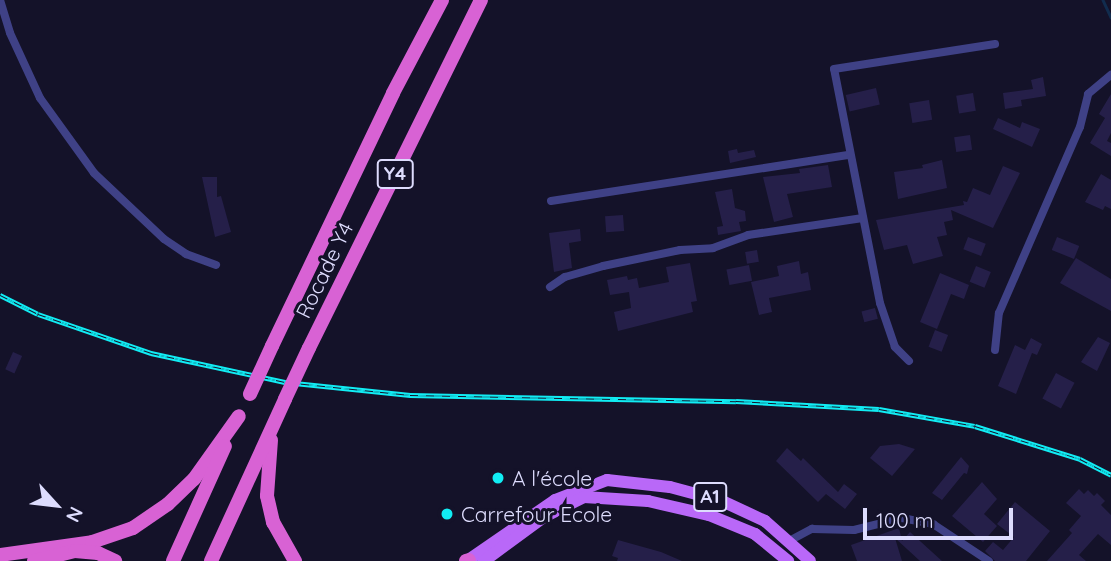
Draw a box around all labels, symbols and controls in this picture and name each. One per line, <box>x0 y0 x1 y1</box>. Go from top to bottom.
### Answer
road number: Y4 <box>376 158 414 190</box>
street label: Rocade Y4 <box>290 218 358 322</box>
place label: A l'école <box>512 465 592 491</box>
north arrow <box>21 470 91 540</box>
marker: A l'école <box>490 470 506 486</box>
road number: A1 <box>692 482 728 512</box>
scale bar <box>866 494 1016 538</box>
place label: Carrefour Ecole <box>461 501 612 527</box>
text: N <box>61 503 89 526</box>
marker: Carrefour Ecole <box>439 506 455 522</box>
text: 100 m <box>876 507 934 533</box>

